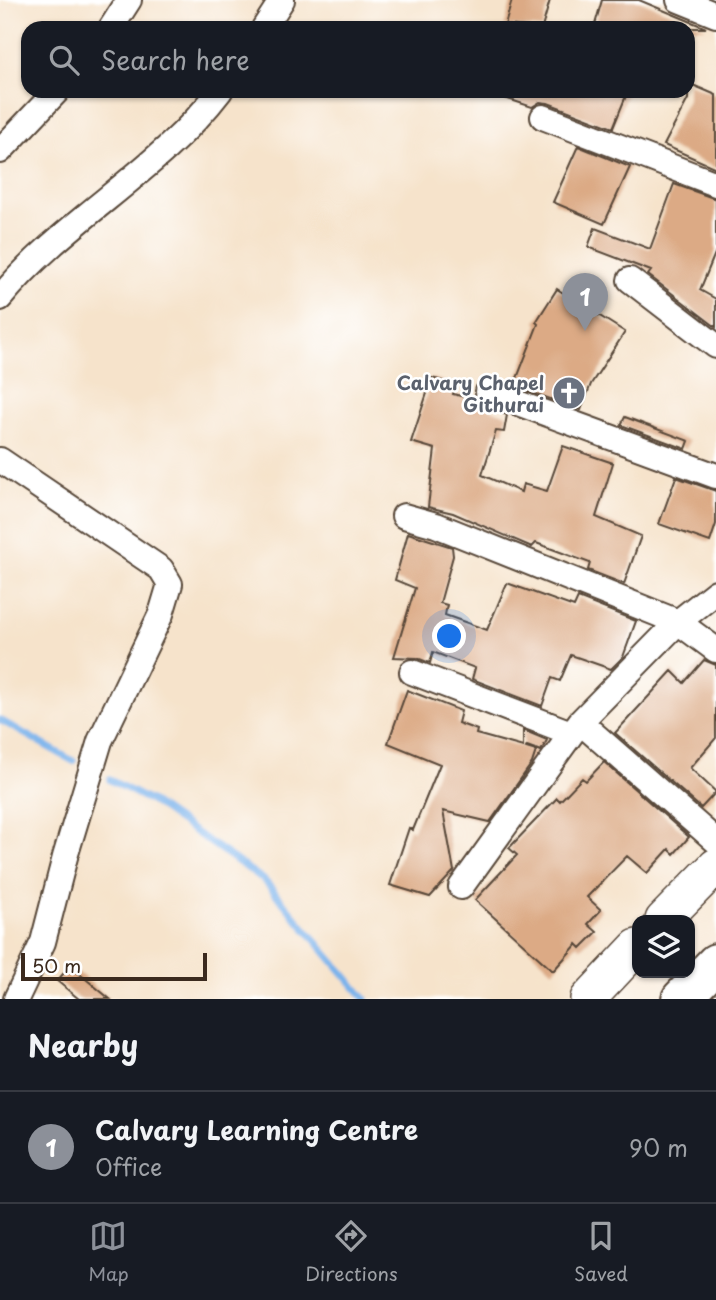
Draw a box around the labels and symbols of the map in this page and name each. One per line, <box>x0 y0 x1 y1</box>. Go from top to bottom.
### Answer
pin: 1 <box>562 273 608 331</box>
place label: Calvary Chapel Githurai <box>397 368 544 418</box>
church icon: Calvary Chapel Githurai <box>550 374 588 412</box>
your location <box>432 619 466 653</box>
scale bar <box>21 950 206 982</box>

